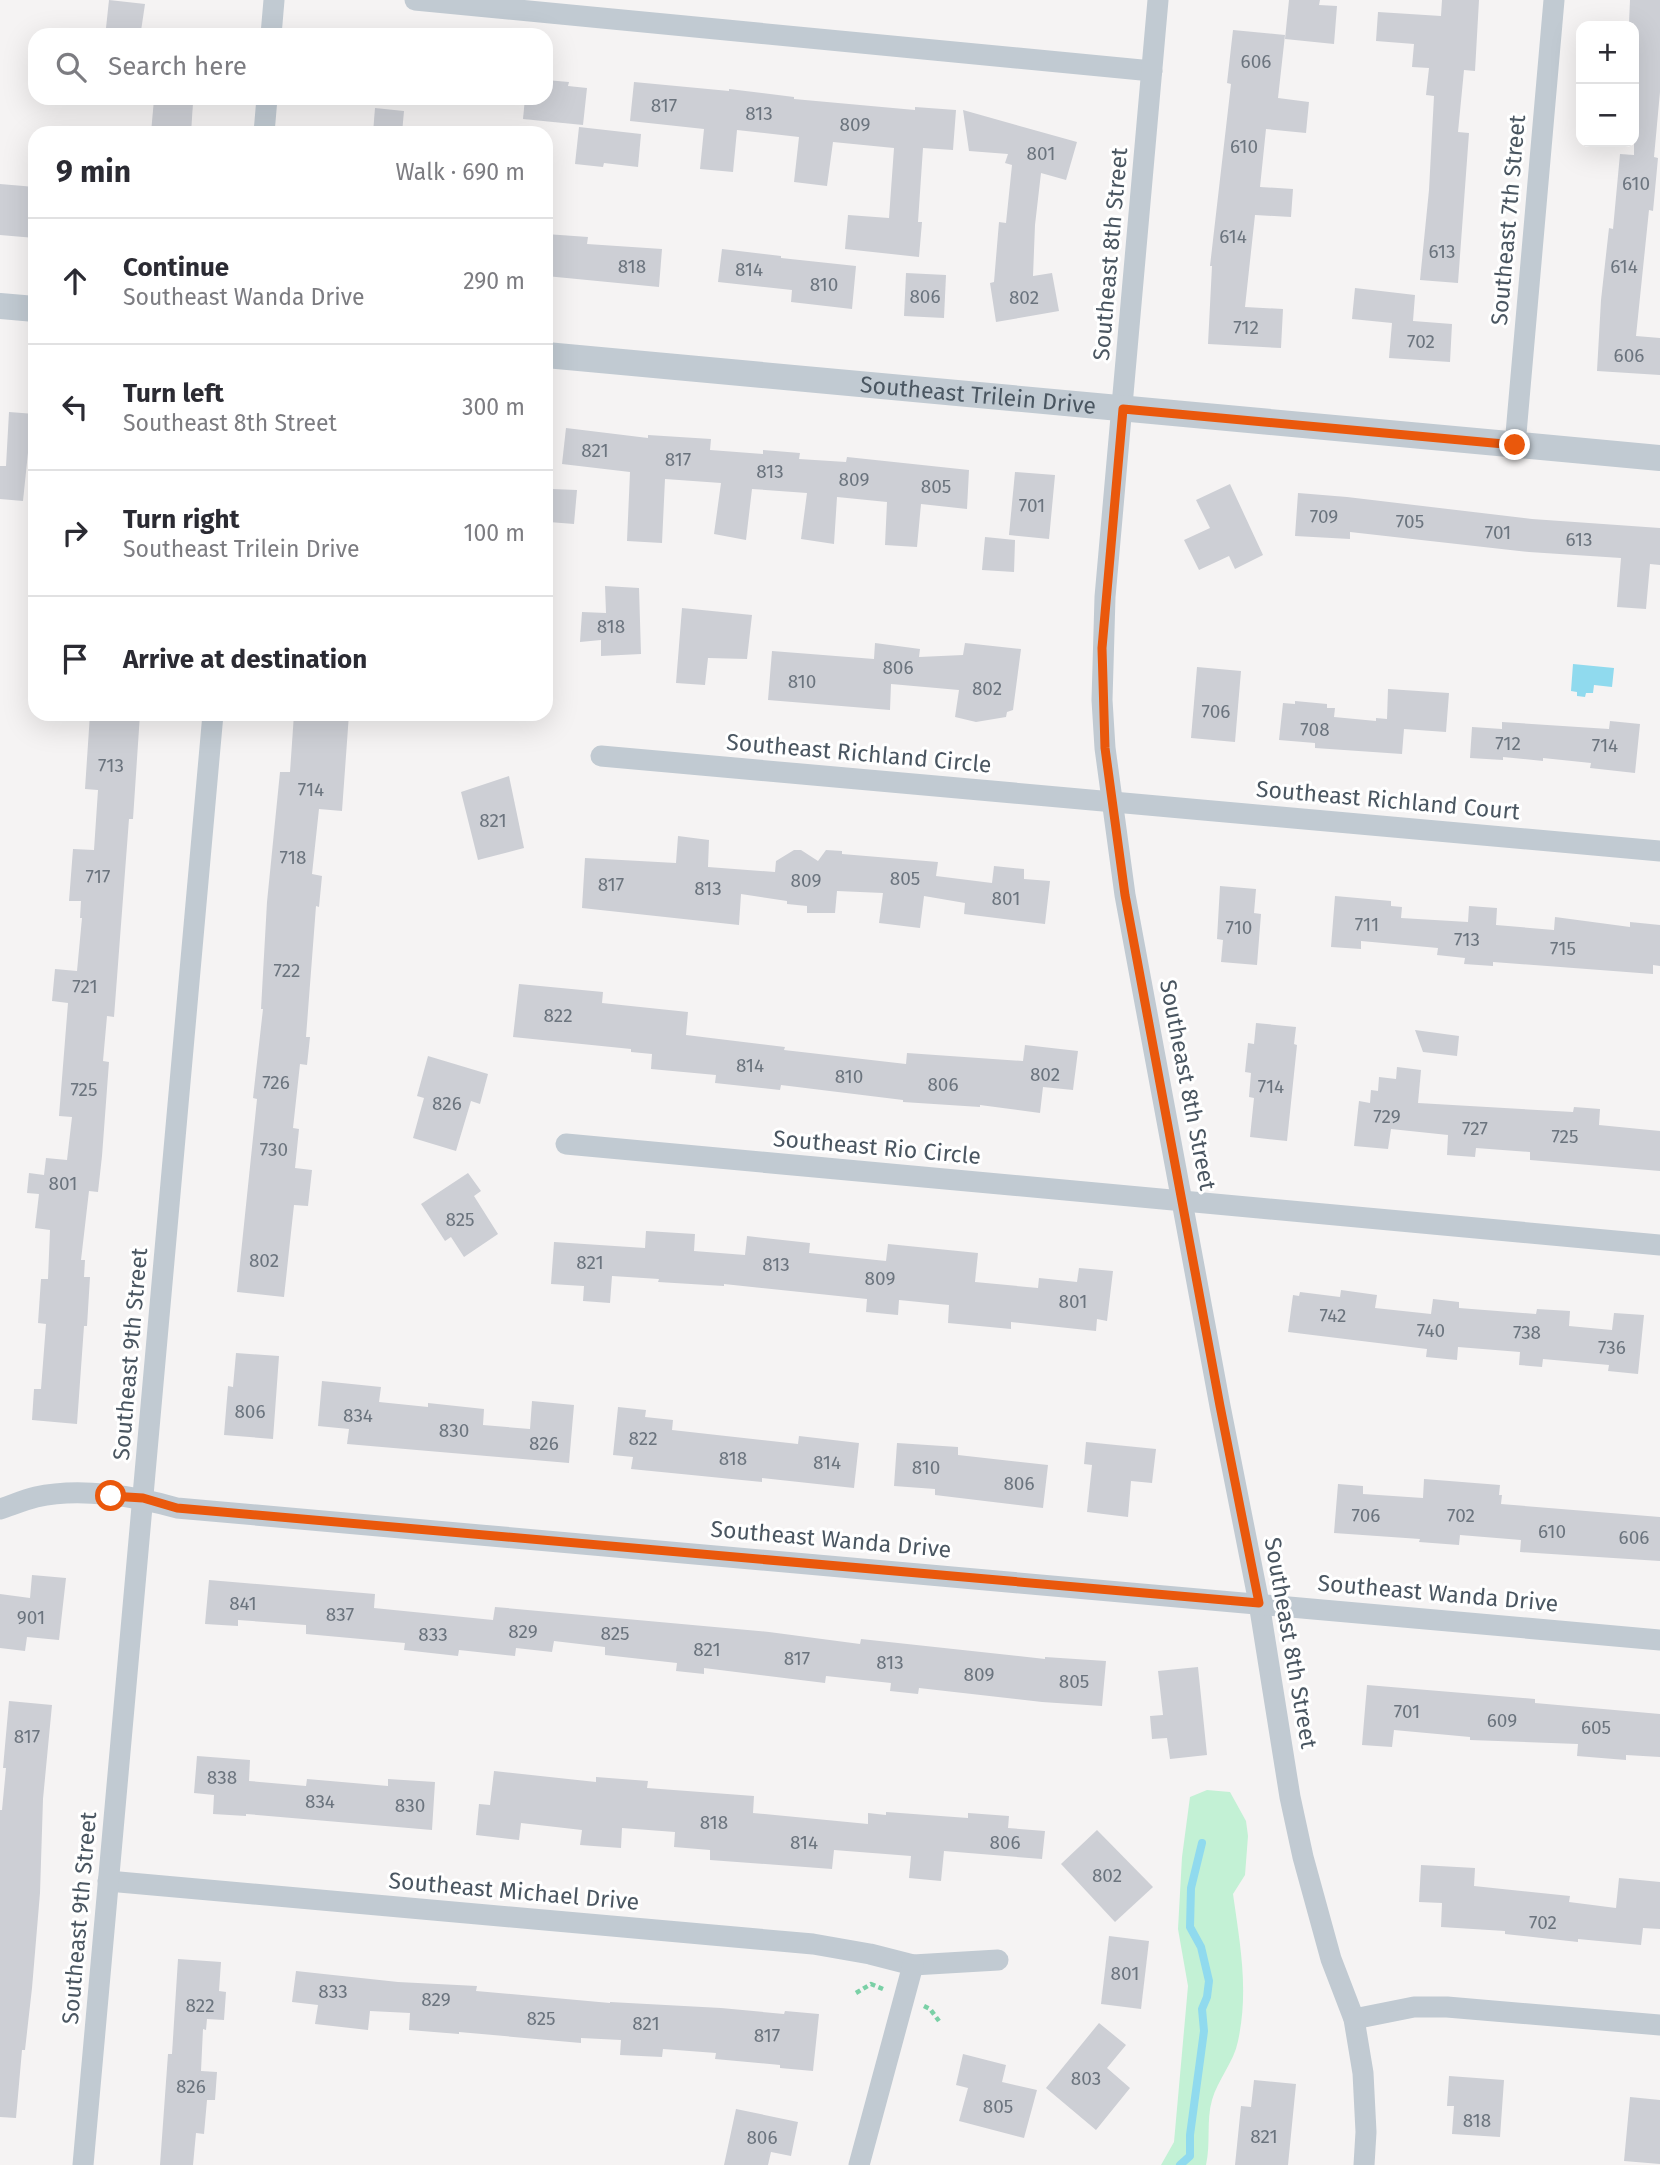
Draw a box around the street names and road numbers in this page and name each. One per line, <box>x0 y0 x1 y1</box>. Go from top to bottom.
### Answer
street label: Southeast 7th Street <box>1485 113 1531 326</box>
street label: Southeast 8th Street <box>1087 146 1133 362</box>
street label: Southeast Trilein Drive <box>859 370 1097 420</box>
street label: Southeast Richland Circle <box>725 727 993 779</box>
street label: Southeast Richland Court <box>1255 775 1522 826</box>
street label: Southeast 8th Street <box>1154 977 1222 1193</box>
street label: Southeast Rio Circle <box>772 1124 982 1170</box>
street label: Southeast 9th Street <box>107 1246 153 1461</box>
street label: Southeast Wanda Drive <box>710 1515 952 1563</box>
street label: Southeast 8th Street <box>1259 1535 1323 1751</box>
street label: Southeast Wanda Drive <box>1317 1569 1559 1617</box>
street label: Southeast 9th Street <box>56 1810 102 2025</box>
street label: Southeast Michael Drive <box>387 1866 641 1916</box>

